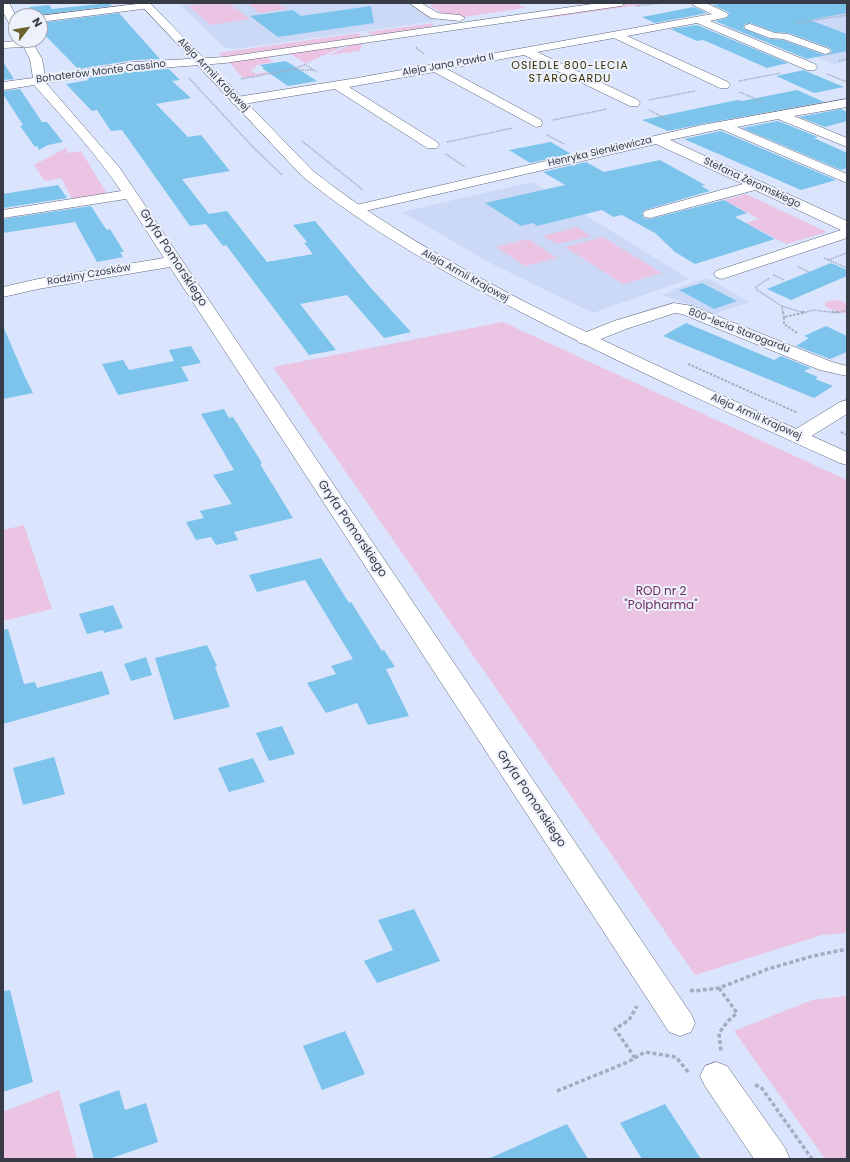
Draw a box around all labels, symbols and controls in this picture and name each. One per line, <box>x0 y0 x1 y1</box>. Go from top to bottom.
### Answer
north arrow <box>8 8 48 48</box>
text: N <box>28 15 46 30</box>
street label: Aleja Armii Krajowej <box>175 36 251 114</box>
street label: Aleja Jana Pawła II <box>401 51 495 79</box>
street label: Bohaterów Monte Cassino <box>35 58 167 86</box>
district label: OSIEDLE 800-LECIA STAROGARDU <box>511 59 629 85</box>
street label: Henryka Sienkiewicza <box>547 134 653 170</box>
street label: Stefana Żeromskiego <box>702 155 802 211</box>
street label: Gryfa Pomorskiego <box>136 206 210 310</box>
street label: Aleja Armii Krajowej <box>419 247 511 305</box>
street label: Rodziny Czosków <box>46 262 132 288</box>
street label: 800-lecia Starogardu <box>687 306 791 356</box>
street label: Aleja Armii Krajowej <box>709 392 803 442</box>
street label: Gryfa Pomorskiego <box>314 478 390 580</box>
park label: ROD nr 2 "Polpharma" <box>624 585 698 613</box>
street label: Gryfa Pomorskiego <box>493 748 569 850</box>

